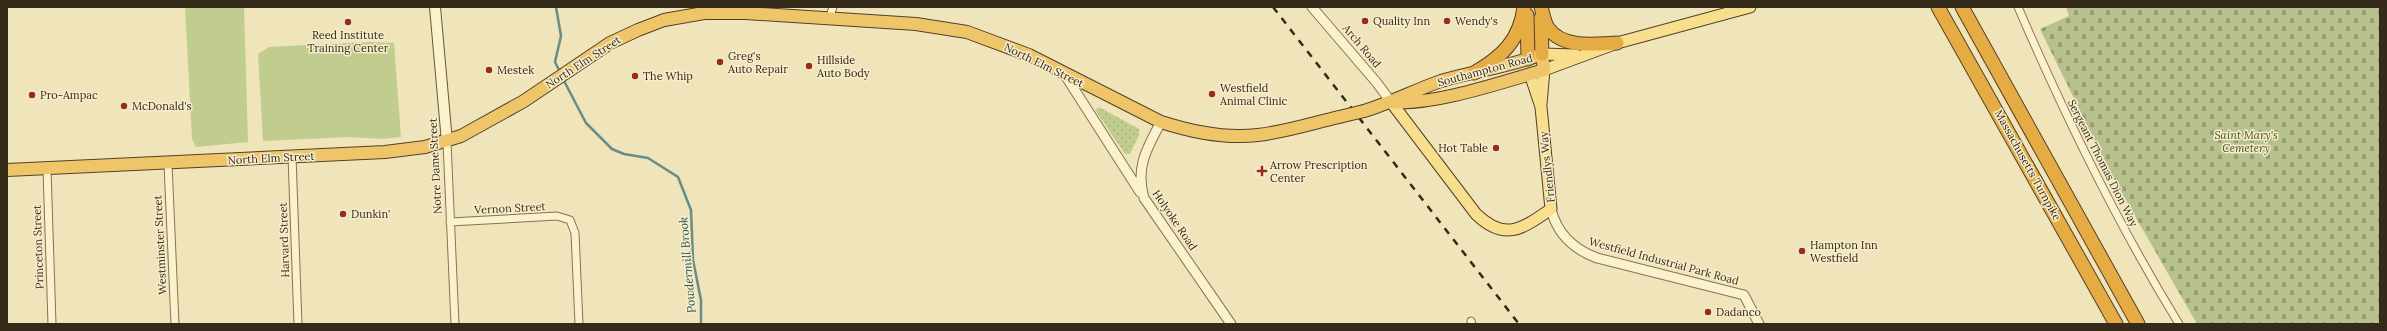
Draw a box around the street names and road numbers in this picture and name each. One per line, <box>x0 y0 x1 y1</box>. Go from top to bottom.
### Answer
street label: Arch Road <box>1339 21 1384 71</box>
street label: North Elm Street <box>543 32 624 92</box>
street label: North Elm Street <box>1002 40 1087 91</box>
street label: Southampton Road <box>1436 50 1535 89</box>
street label: Sergeant Thomas Dion Way <box>2065 97 2141 229</box>
street label: Massachusetts Turnpike <box>1992 107 2064 223</box>
street label: Notre Dame Street <box>425 117 445 214</box>
street label: Friendlys Way <box>1536 130 1558 203</box>
street label: North Elm Street <box>227 149 316 167</box>
street label: Holyoke Road <box>1150 187 1201 253</box>
street label: Westminster Street <box>150 194 170 295</box>
street label: Vernon Street <box>473 199 547 217</box>
street label: Harvard Street <box>276 201 292 278</box>
street label: Princeton Street <box>30 204 46 289</box>
street label: Westfield Industrial Park Road <box>1588 234 1741 288</box>

